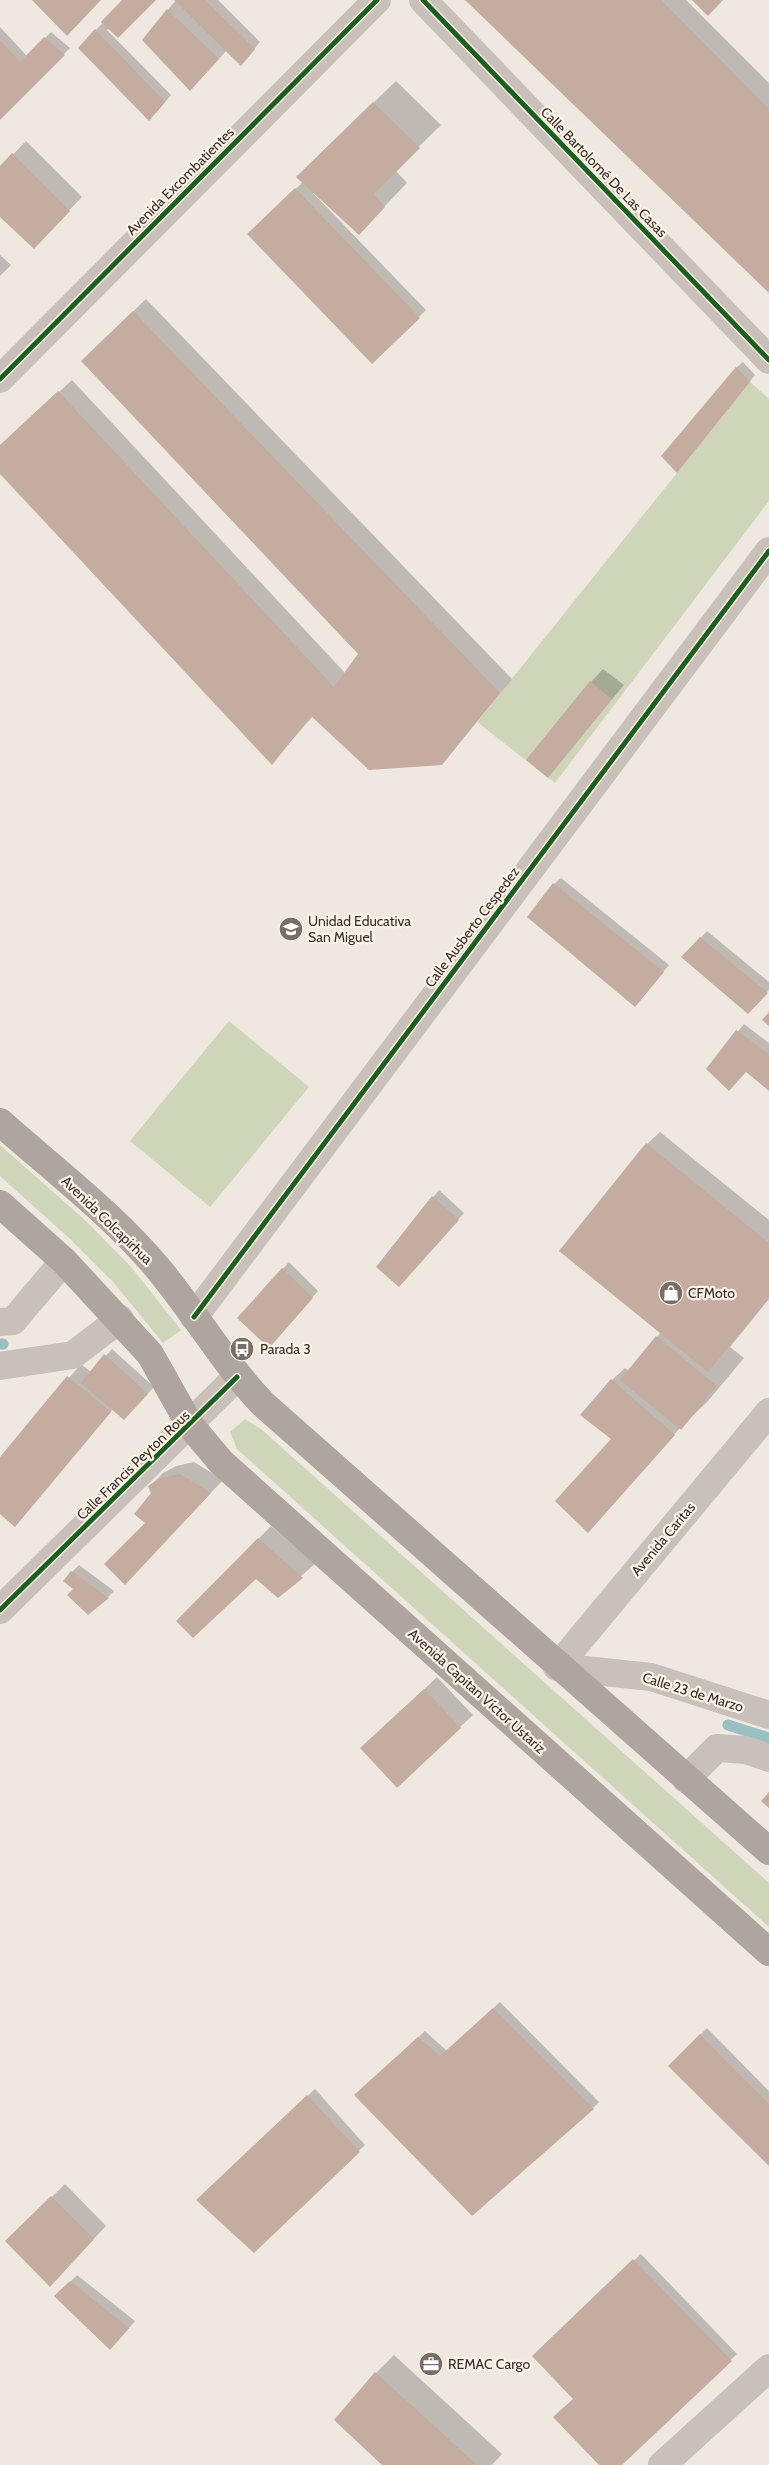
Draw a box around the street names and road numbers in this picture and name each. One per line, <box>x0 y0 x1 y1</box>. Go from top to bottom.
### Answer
street label: Calle Bartolomé De Las Casas <box>537 103 671 241</box>
street label: Avenida Excombatientes <box>122 123 238 239</box>
street label: Calle Ausberto Cespedez <box>421 863 524 991</box>
street label: Avenida Colcapirhua <box>58 1172 157 1268</box>
street label: Calle Francis Peyton Rous <box>73 1406 193 1524</box>
street label: Avenida Caritas <box>627 1498 699 1579</box>
street label: Avenida Capitan Víctor Ustariz <box>405 1625 550 1758</box>
street label: Calle 23 de Marzo <box>640 1668 746 1716</box>

